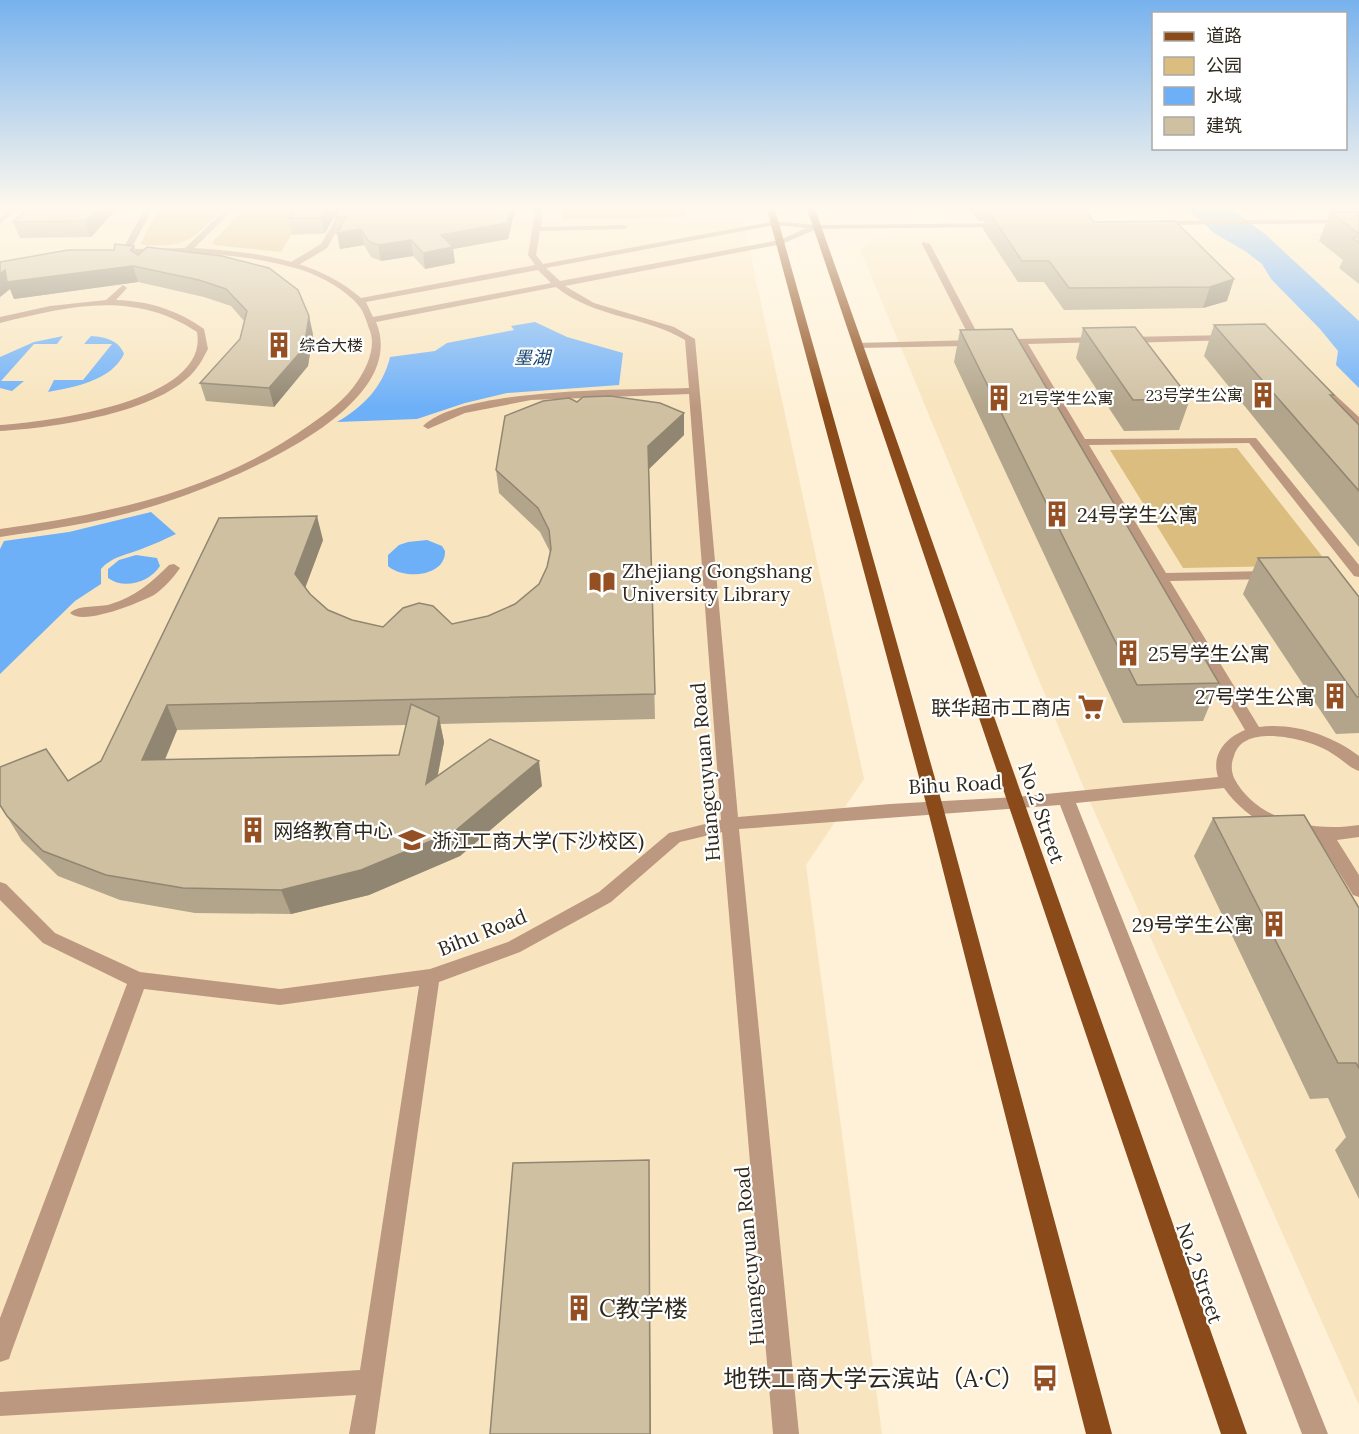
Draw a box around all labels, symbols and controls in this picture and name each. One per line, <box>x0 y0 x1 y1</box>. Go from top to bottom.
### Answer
legend <box>1152 12 1347 150</box>
text: 道路 <box>1206 24 1242 47</box>
text: 公园 <box>1206 54 1242 77</box>
text: 水域 <box>1206 84 1242 107</box>
text: 建筑 <box>1206 114 1242 137</box>
building icon: 综合大楼 <box>264 330 294 360</box>
place label: 综合大楼 <box>299 335 363 355</box>
water label: 墨湖 <box>514 346 553 369</box>
building icon: 23号学生公寓 <box>1248 380 1278 410</box>
building icon: 21号学生公寓 <box>984 383 1014 413</box>
place label: 23号学生公寓 <box>1146 385 1243 405</box>
place label: 21号学生公寓 <box>1019 388 1113 408</box>
building icon: 24号学生公寓 <box>1042 499 1072 529</box>
place label: 24号学生公寓 <box>1077 502 1198 527</box>
place label: Zhejiang Gongshang University Library <box>622 558 812 606</box>
library icon: Zhejiang Gongshang University Library <box>587 567 617 597</box>
building icon: 25号学生公寓 <box>1113 638 1143 668</box>
place label: 25号学生公寓 <box>1148 641 1270 666</box>
street label: Huangcuyuan Road <box>685 681 725 863</box>
building icon: 27号学生公寓 <box>1320 681 1350 711</box>
place label: 27号学生公寓 <box>1195 684 1315 709</box>
supermarket icon: 联华超市工商店 <box>1076 692 1106 722</box>
place label: 联华超市工商店 <box>931 695 1071 720</box>
street label: No.2 Street <box>1013 760 1071 867</box>
street label: Bihu Road <box>908 769 1002 799</box>
building icon: 网络教育中心 <box>238 815 268 845</box>
place label: 网络教育中心 <box>273 818 393 843</box>
school or university icon: 浙江工商大学(下沙校区) <box>397 825 427 855</box>
place label: 浙江工商大学(下沙校区) <box>432 828 644 854</box>
street label: Bihu Road <box>434 903 530 961</box>
building icon: 29号学生公寓 <box>1259 909 1289 939</box>
place label: 29号学生公寓 <box>1132 912 1254 937</box>
street label: Huangcuyuan Road <box>729 1165 769 1347</box>
street label: No.2 Street <box>1171 1220 1229 1327</box>
building icon: C教学楼 <box>564 1293 594 1323</box>
place label: C教学楼 <box>599 1293 688 1324</box>
place label: 地铁工商大学云滨站（A·C） <box>723 1363 1025 1394</box>
bus stop icon: 地铁工商大学云滨站（A·C） <box>1030 1363 1060 1393</box>

